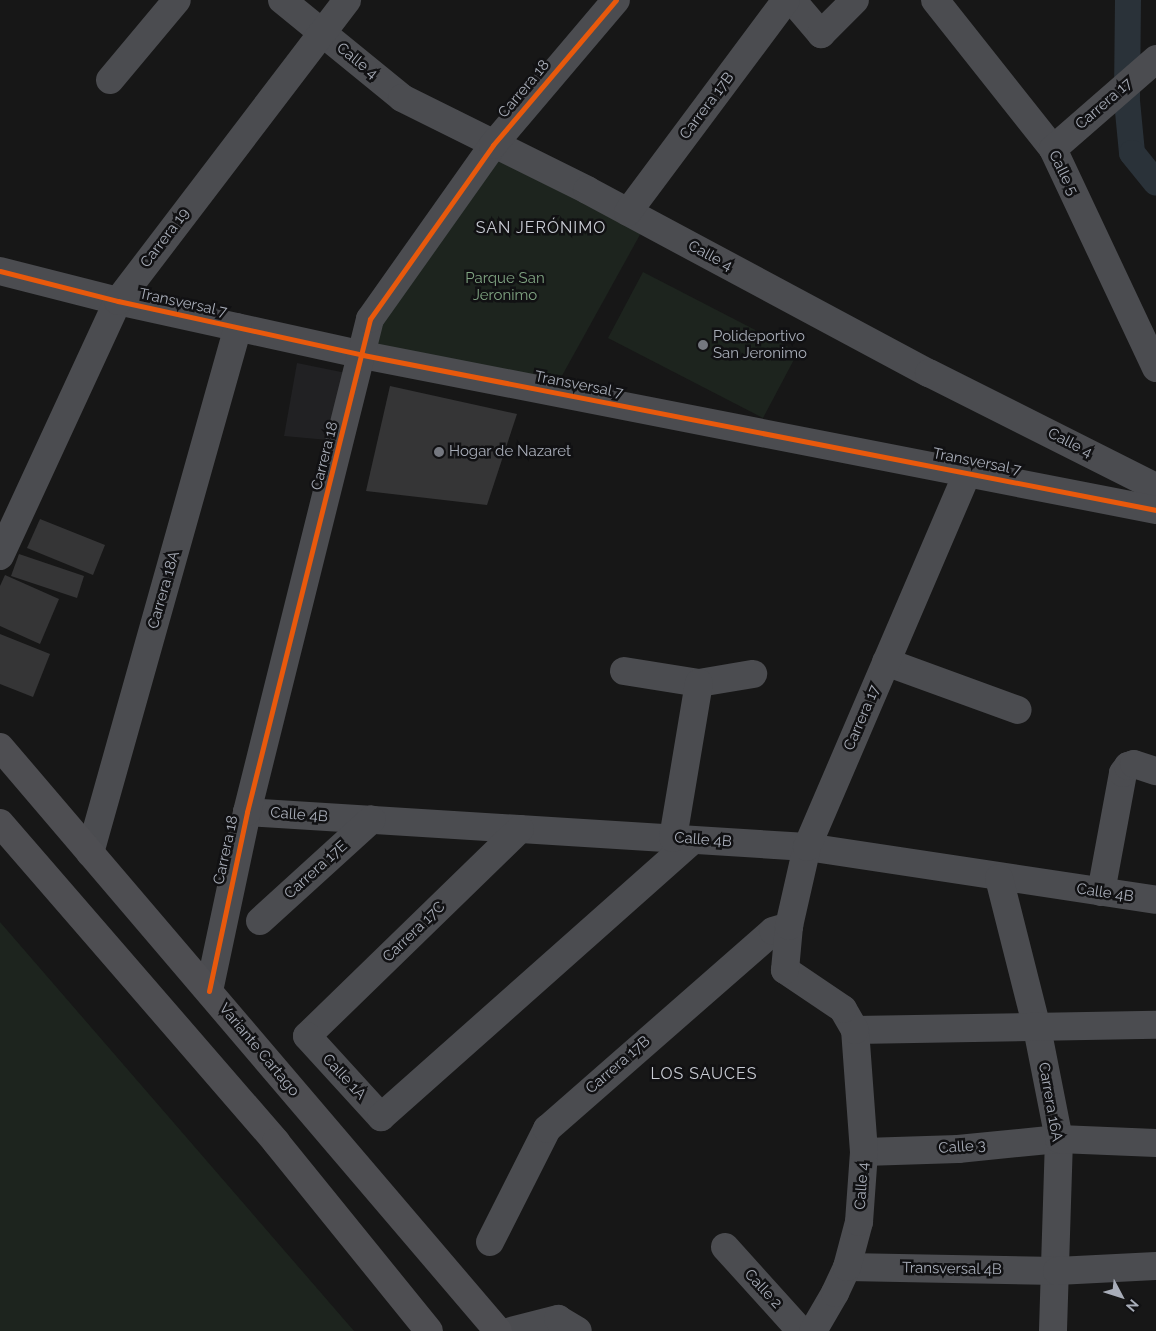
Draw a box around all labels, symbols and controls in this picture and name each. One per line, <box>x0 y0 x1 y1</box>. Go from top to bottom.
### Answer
street label: Calle 4 <box>333 39 381 83</box>
street label: Carrera 18 <box>495 56 553 122</box>
street label: Carrera 17B <box>676 69 738 143</box>
street label: Carrera 17 <box>1072 75 1136 133</box>
street label: Calle 5 <box>1045 148 1081 198</box>
street label: Carrera 19 <box>137 205 193 271</box>
district label: SAN JERÓNIMO <box>474 218 608 238</box>
street label: Calle 4 <box>685 237 735 275</box>
park label: Parque San Jeronimo <box>465 269 545 304</box>
street label: Transversal 7 <box>137 285 229 321</box>
place label: Polideportivo San Jeronimo <box>713 327 807 362</box>
marker: Polideportivo San Jeronimo <box>697 339 709 351</box>
street label: Transversal 7 <box>533 368 625 402</box>
street label: Carrera 18 <box>308 420 342 492</box>
street label: Calle 4 <box>1045 424 1095 462</box>
place label: Hogar de Nazaret <box>449 443 571 461</box>
street label: Transversal 7 <box>931 445 1023 479</box>
marker: Hogar de Nazaret <box>433 446 445 458</box>
street label: Carrera 18A <box>144 549 184 631</box>
street label: Carrera 17 <box>840 683 884 753</box>
street label: Calle 4B <box>270 804 328 826</box>
street label: Carrera 18 <box>210 814 242 886</box>
street label: Calle 4B <box>674 829 732 851</box>
street label: Carrera 17E <box>281 837 351 903</box>
street label: Calle 4B <box>1075 880 1135 906</box>
street label: Carrera 17C <box>379 898 449 966</box>
street label: Variante Cartago <box>215 1000 303 1100</box>
street label: Carrera 17B <box>582 1032 654 1098</box>
street label: Calle 1A <box>318 1050 370 1104</box>
street label: Carrera 16A <box>1034 1061 1066 1143</box>
district label: LOS SAUCES <box>649 1064 759 1084</box>
street label: Calle 3 <box>938 1136 986 1158</box>
street label: Calle 4 <box>851 1162 873 1210</box>
street label: Transversal 4B <box>902 1259 1002 1279</box>
street label: Calle 2 <box>740 1266 786 1312</box>
north arrow <box>1096 1271 1146 1321</box>
text: N <box>1123 1296 1142 1315</box>

